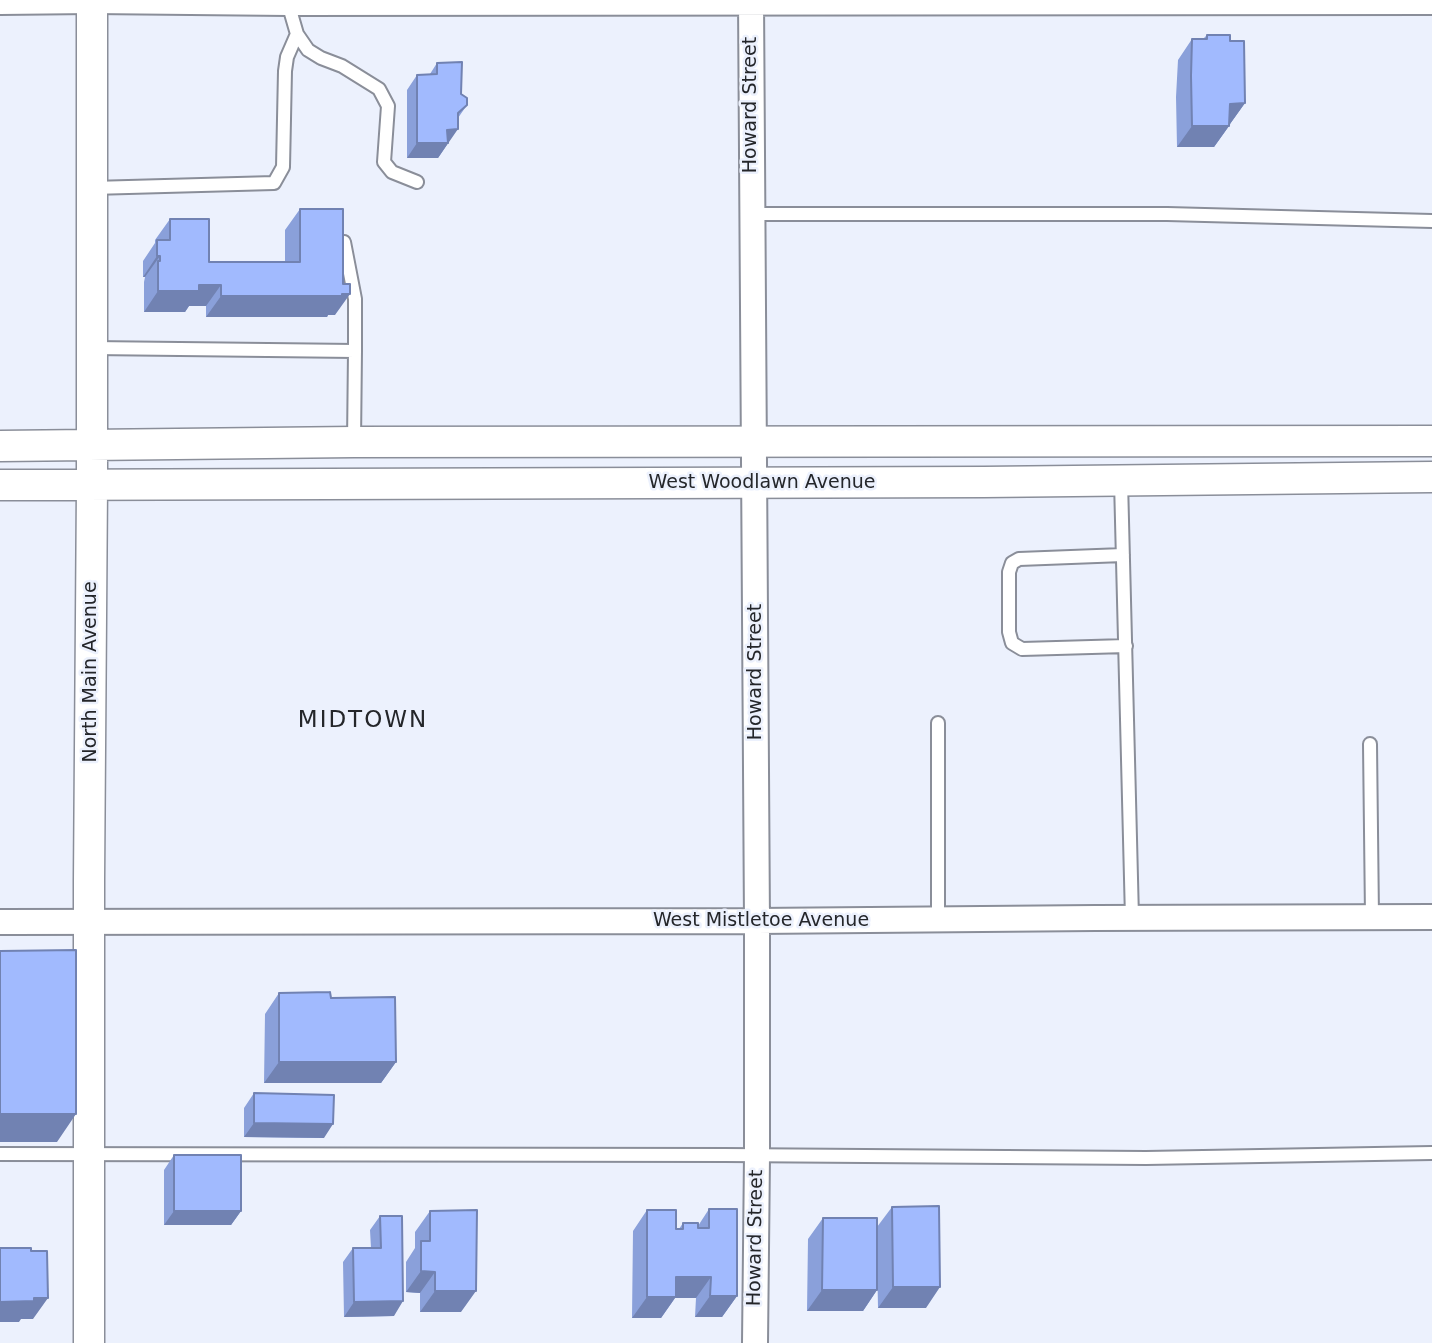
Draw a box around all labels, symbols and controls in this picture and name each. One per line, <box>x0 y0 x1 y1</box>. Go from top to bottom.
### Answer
street label: Howard Street <box>740 37 762 173</box>
street label: West Woodlawn Avenue <box>649 472 875 494</box>
street label: North Main Avenue <box>80 581 102 763</box>
street label: Howard Street <box>745 604 767 740</box>
district label: MIDTOWN <box>299 707 427 735</box>
street label: West Mistletoe Avenue <box>653 910 869 932</box>
street label: Howard Street <box>743 1170 769 1306</box>

